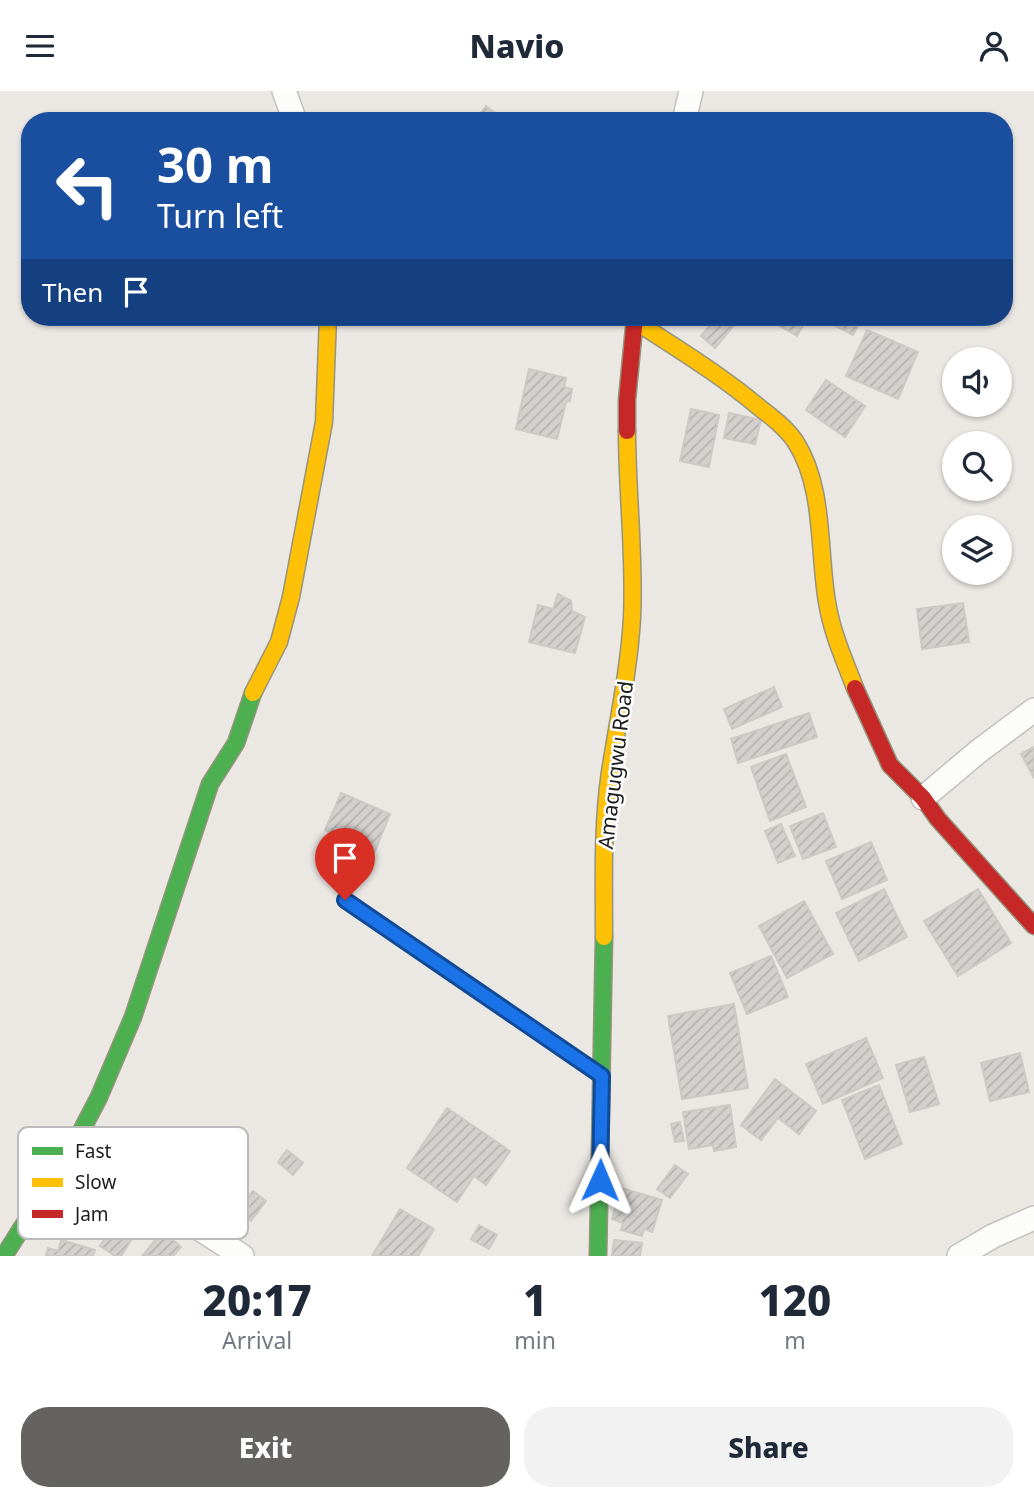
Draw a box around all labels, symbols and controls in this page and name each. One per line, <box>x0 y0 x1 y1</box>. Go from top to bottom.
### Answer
text: Navio <box>470 24 564 67</box>
icon: menu <box>21 27 59 65</box>
icon: person <box>975 27 1013 65</box>
text: 30 m <box>157 131 274 197</box>
icon: left <box>42 140 133 231</box>
text: Turn left <box>157 194 283 237</box>
icon: arrive <box>117 273 155 311</box>
text: Then <box>42 274 103 310</box>
map controls <box>942 347 1012 585</box>
button: sound <box>942 347 1012 417</box>
button: search <box>942 431 1012 501</box>
button: layers <box>942 515 1012 585</box>
street label: Amagugwu Road <box>591 679 639 850</box>
pin <box>315 828 375 900</box>
icon: arrive <box>326 839 364 877</box>
legend <box>18 1127 248 1239</box>
text: Fast <box>75 1138 112 1164</box>
position arrow <box>563 1143 637 1217</box>
text: Slow <box>75 1169 116 1195</box>
text: Jam <box>73 1201 109 1227</box>
text: 20:17 <box>203 1271 312 1328</box>
text: 1 <box>523 1271 547 1328</box>
text: 120 <box>759 1271 831 1328</box>
text: Arrival <box>222 1324 292 1356</box>
text: min <box>514 1324 556 1356</box>
text: m <box>784 1324 806 1356</box>
button: Exit <box>21 1407 510 1487</box>
button: Share <box>524 1407 1013 1487</box>

